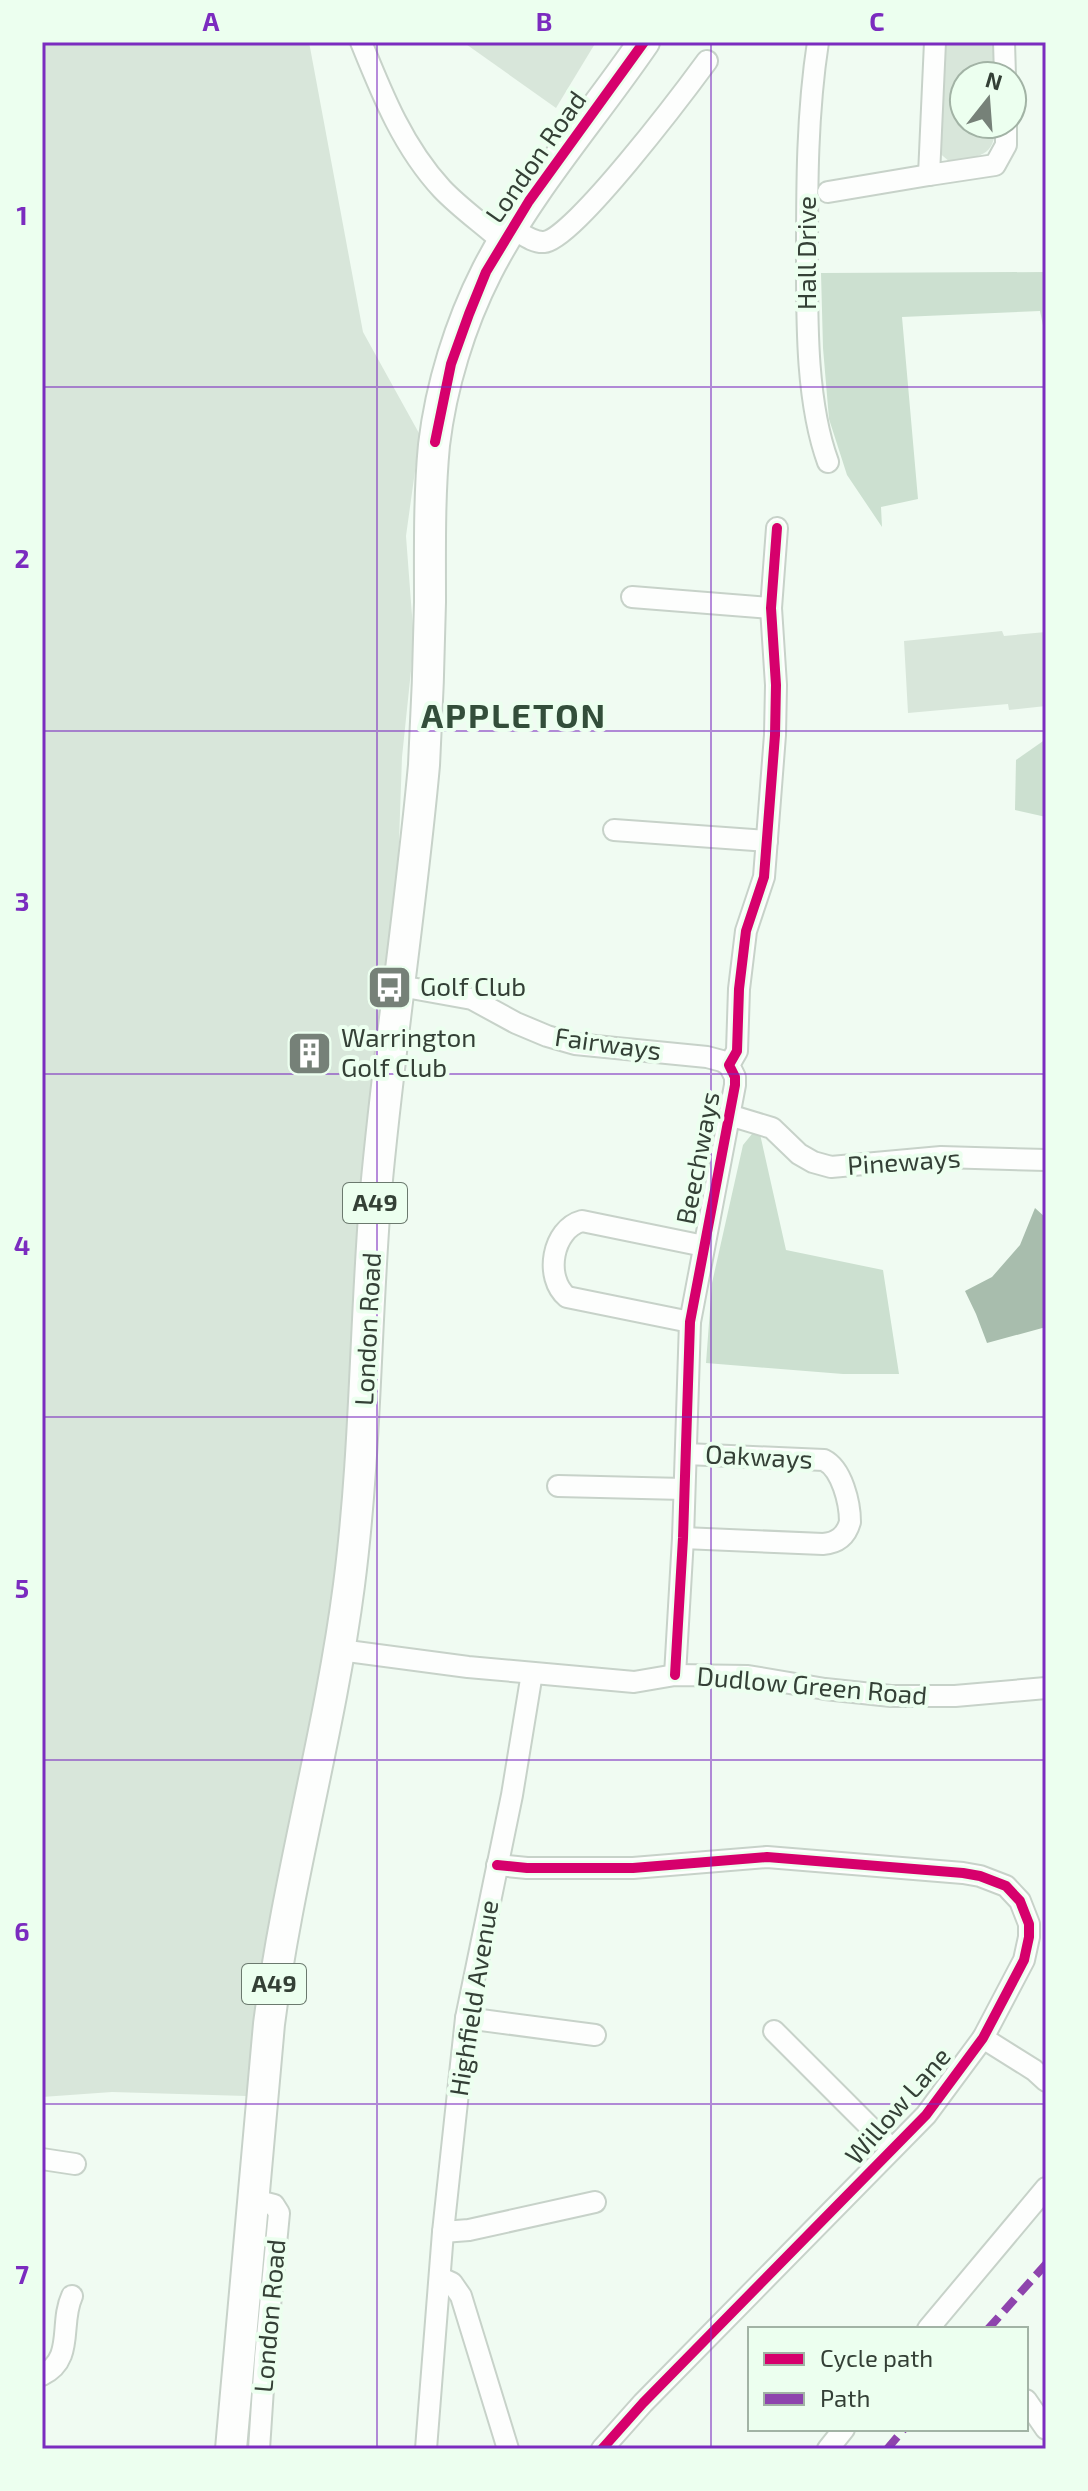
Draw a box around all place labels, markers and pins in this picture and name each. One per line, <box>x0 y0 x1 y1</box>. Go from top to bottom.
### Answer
bus stop icon: Golf Club <box>365 963 413 1011</box>
place label: Golf Club <box>420 970 526 1001</box>
place label: Warrington Golf Club <box>341 1021 476 1082</box>
building icon: Warrington Golf Club <box>286 1029 334 1077</box>

